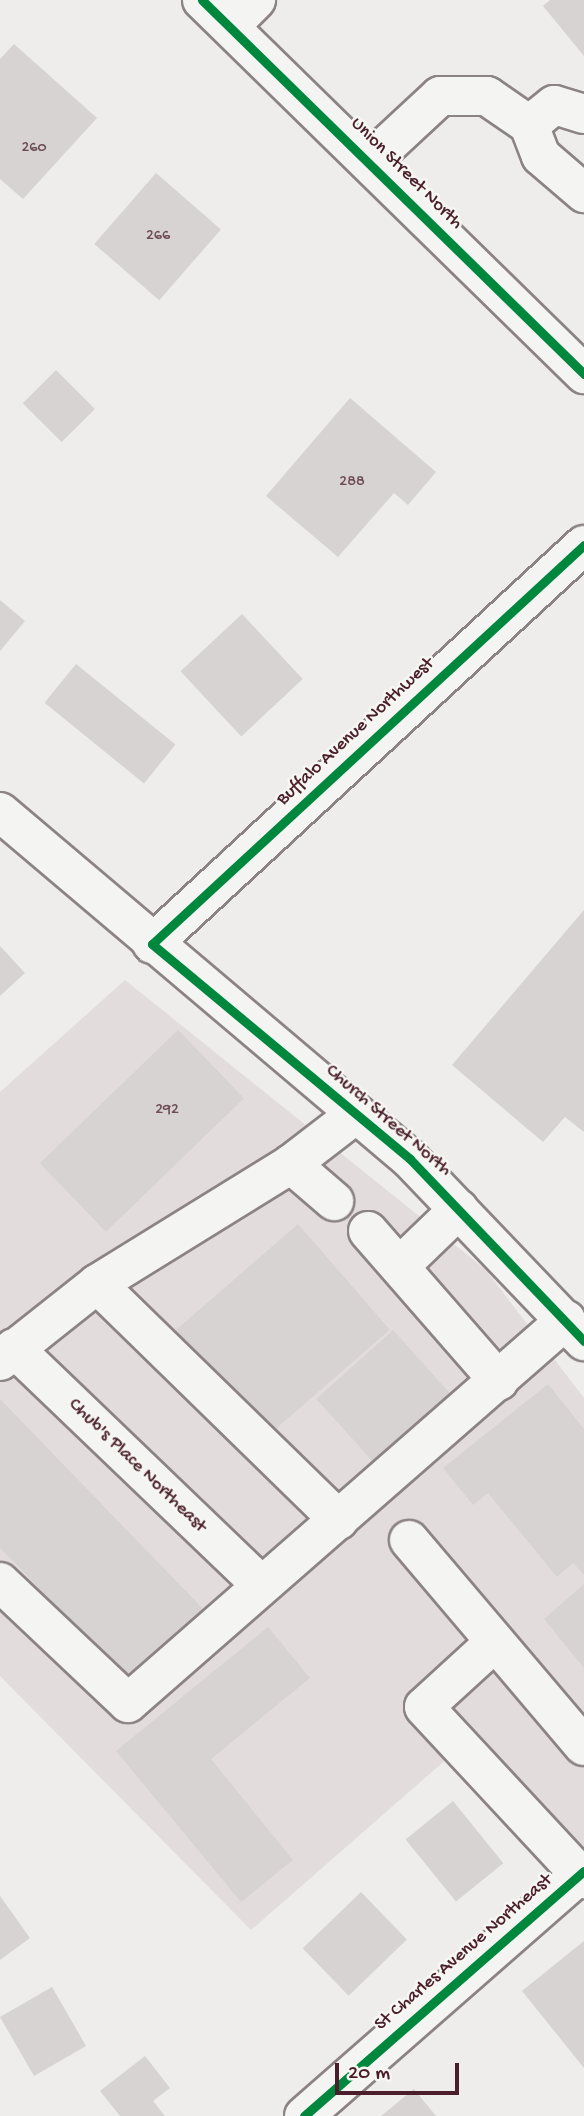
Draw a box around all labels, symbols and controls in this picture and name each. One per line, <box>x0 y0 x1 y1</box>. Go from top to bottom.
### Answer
street label: Union Street North <box>345 113 467 235</box>
house number: 260 <box>21 139 47 159</box>
house number: 266 <box>146 227 170 247</box>
house number: 288 <box>339 473 365 493</box>
street label: Buffalo Avenue Northwest <box>272 653 440 811</box>
street label: Church Street North <box>320 1060 456 1182</box>
house number: 292 <box>155 1101 179 1121</box>
street label: Chub's Place Northeast <box>63 1394 211 1538</box>
street label: St Charles Avenue Northeast <box>370 1870 558 2036</box>
scale bar <box>339 2050 463 2094</box>
text: 20 m <box>348 2062 390 2087</box>

